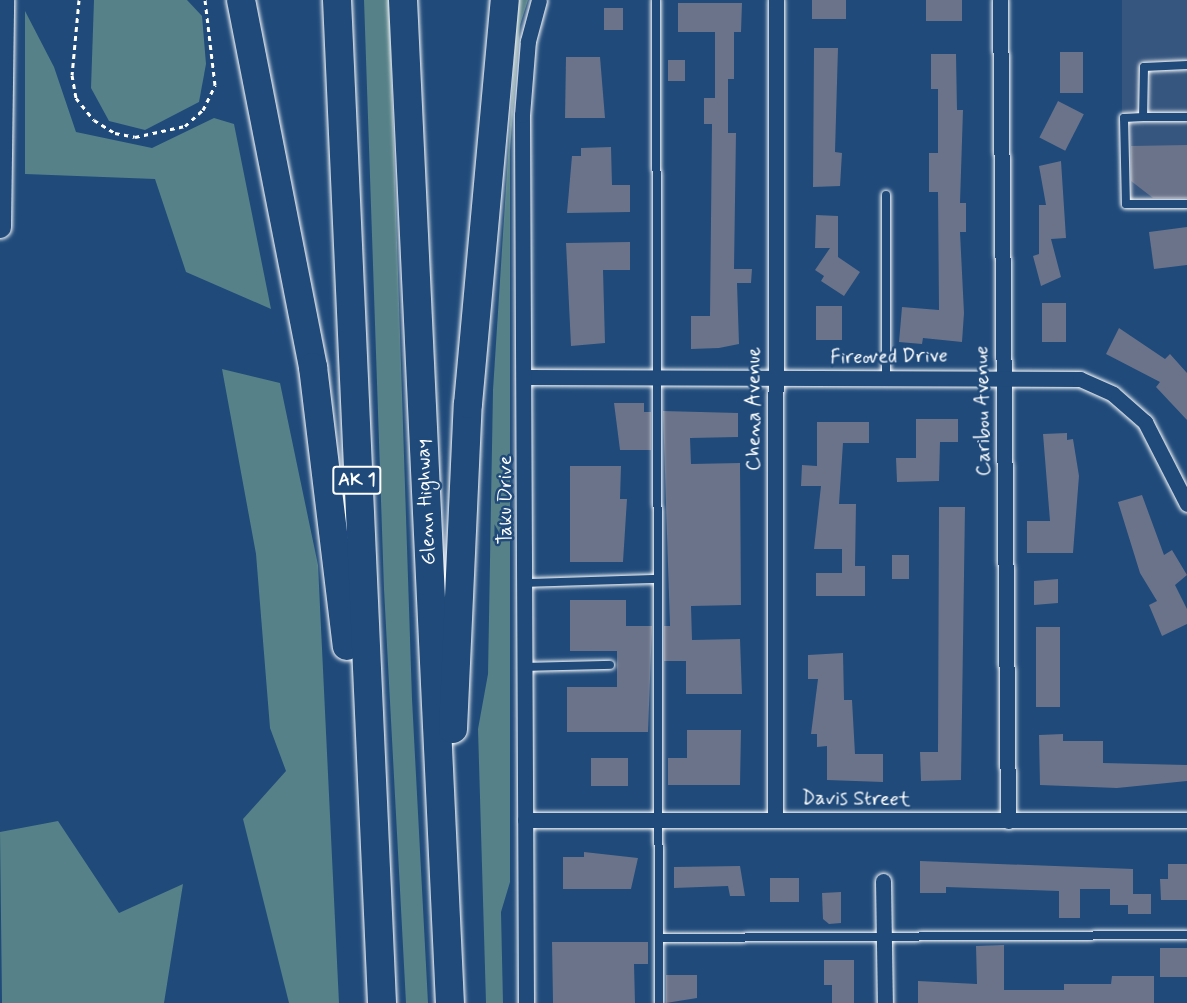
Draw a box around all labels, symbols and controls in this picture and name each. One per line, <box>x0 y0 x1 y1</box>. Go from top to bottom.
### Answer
street label: Fireoved Drive <box>831 344 947 370</box>
street label: Caribou Avenue <box>970 344 996 478</box>
street label: Chena Avenue <box>742 345 766 473</box>
street label: Glenn Highway <box>411 437 441 567</box>
street label: Taku Drive <box>493 457 517 543</box>
road number: AK 1 <box>332 465 382 495</box>
street label: Davis Street <box>801 786 911 812</box>

